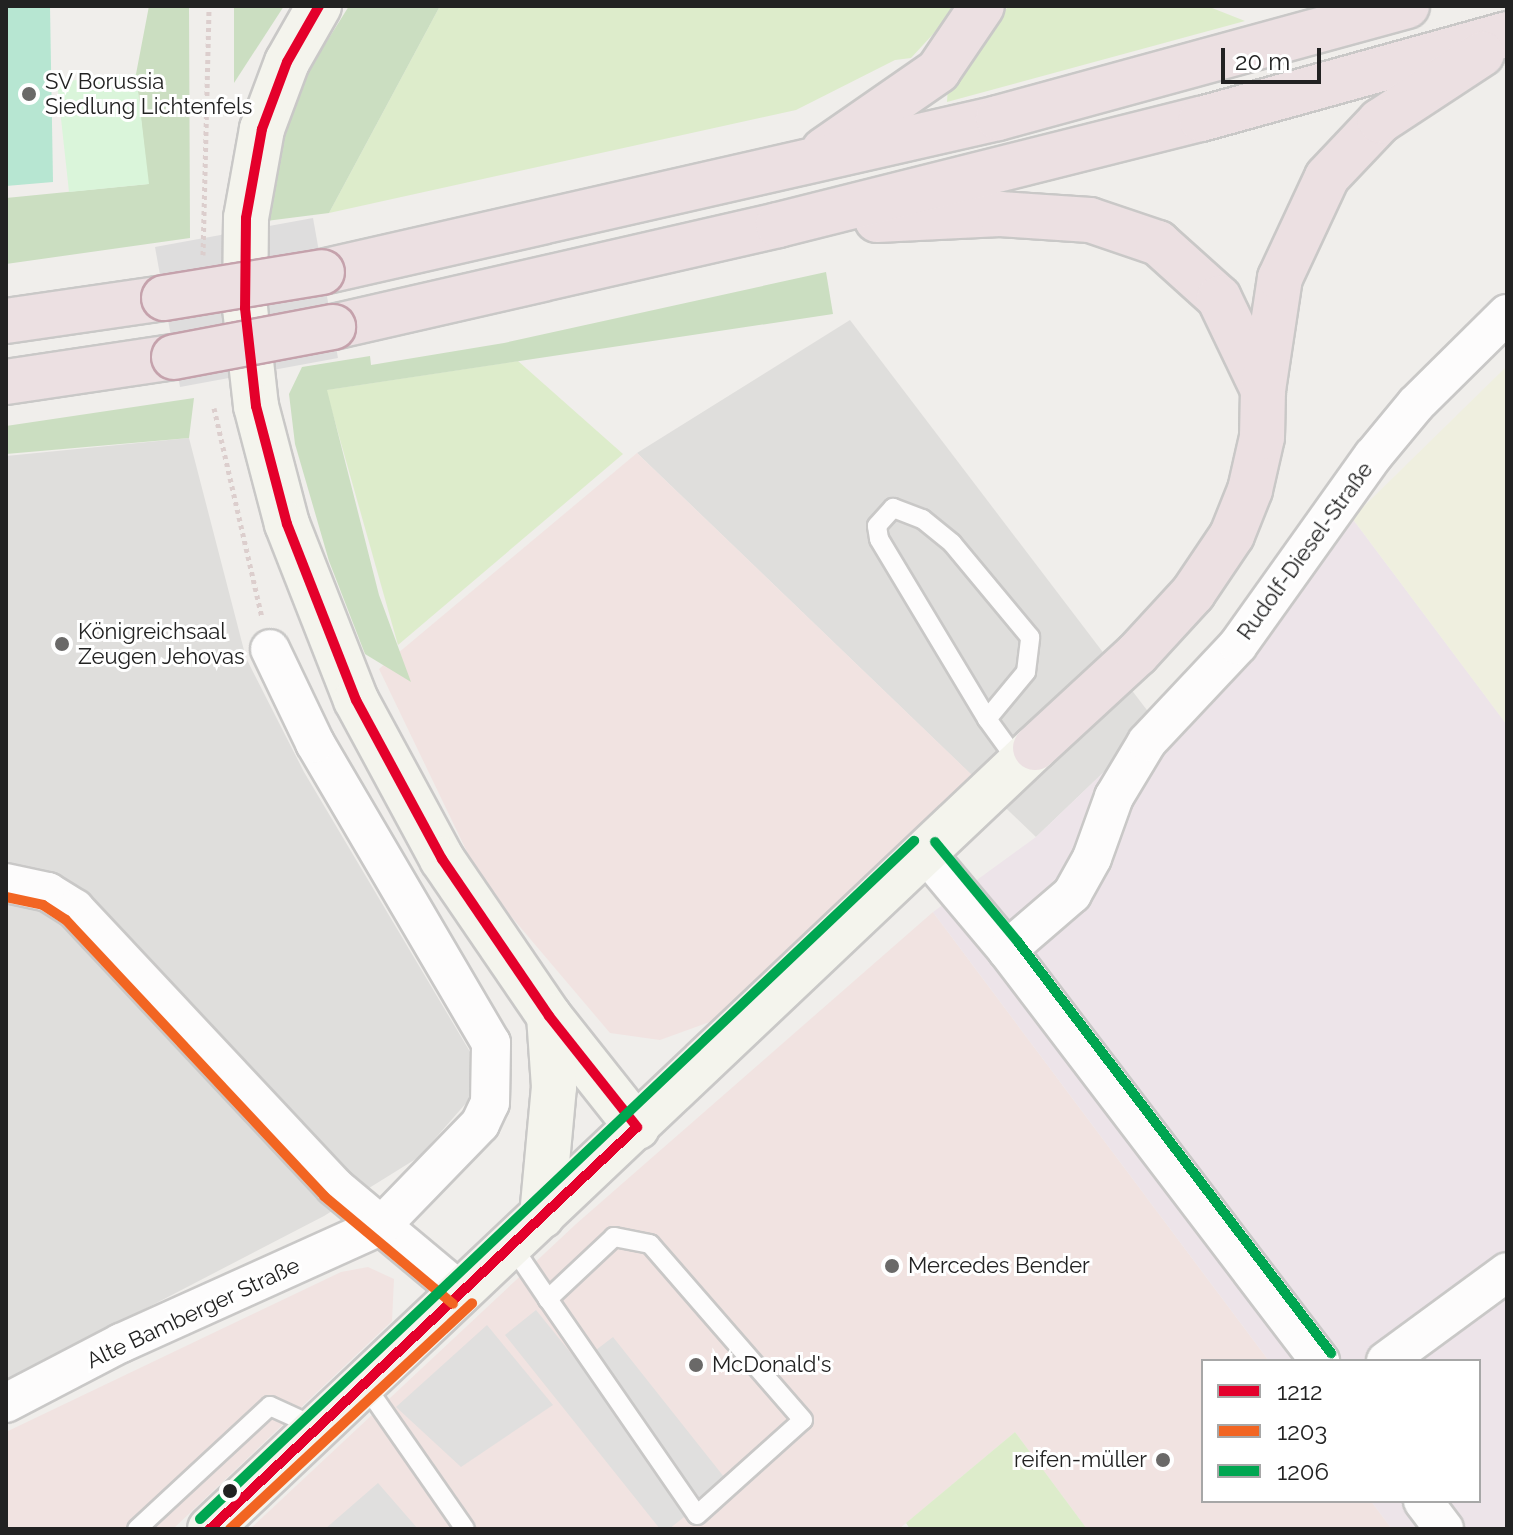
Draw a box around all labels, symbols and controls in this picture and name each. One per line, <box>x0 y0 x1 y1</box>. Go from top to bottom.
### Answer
scale bar <box>1225 32 1325 82</box>
text: 20 m <box>1235 47 1290 76</box>
place label: SV Borussia Siedlung Lichtenfels <box>45 68 252 120</box>
marker: SV Borussia Siedlung Lichtenfels <box>20 85 38 103</box>
street label: Rudolf-Diesel-Straße <box>1232 457 1378 645</box>
place label: Königreichsaal Zeugen Jehovas <box>78 618 245 670</box>
marker: Königreichsaal Zeugen Jehovas <box>53 635 71 653</box>
street label: Alte Bamberger Straße <box>82 1252 304 1374</box>
place label: Mercedes Bender <box>908 1253 1090 1279</box>
marker: Mercedes Bender <box>883 1257 901 1275</box>
place label: McDonald's <box>712 1352 831 1378</box>
marker: McDonald's <box>687 1356 705 1374</box>
legend <box>1201 1359 1481 1503</box>
text: 1212 <box>1277 1377 1323 1406</box>
text: 1203 <box>1277 1417 1327 1446</box>
place label: reifen-müller <box>1014 1447 1147 1473</box>
marker: reifen-müller <box>1154 1451 1172 1469</box>
text: 1206 <box>1277 1457 1329 1486</box>
unlabelled marker <box>222 1483 238 1499</box>

